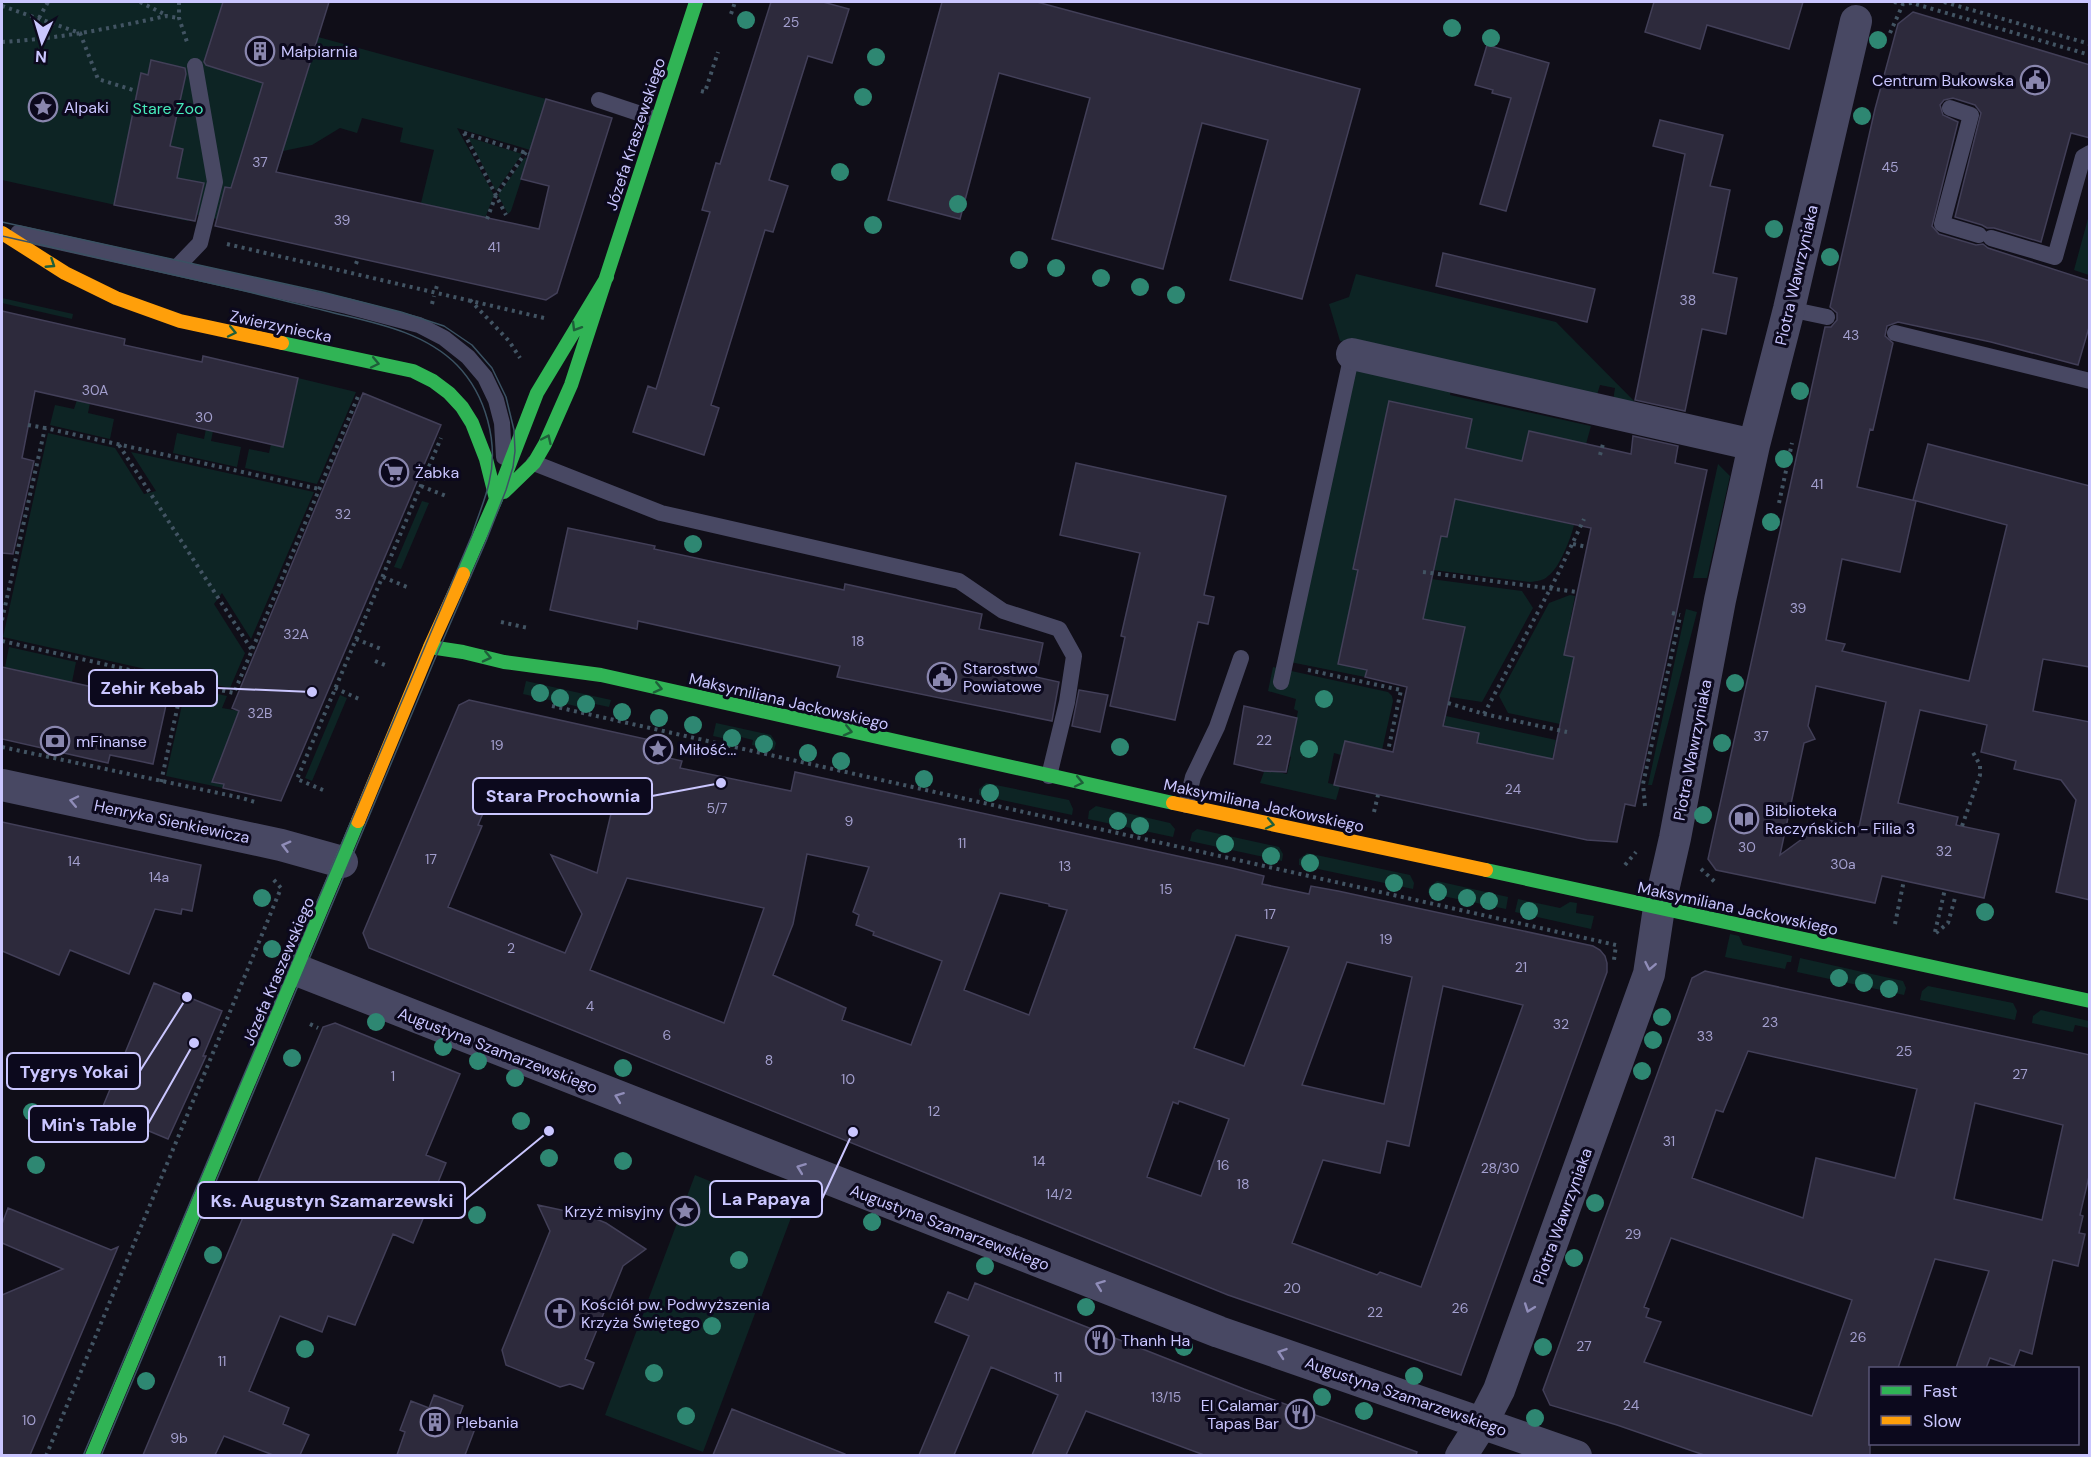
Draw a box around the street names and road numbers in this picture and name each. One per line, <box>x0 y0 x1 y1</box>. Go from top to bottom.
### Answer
street label: Józefa Kraszewskiego <box>601 55 670 213</box>
street label: Piotra Wawrzyniaka <box>1770 203 1823 347</box>
street label: Zwierzyniecka <box>228 305 334 348</box>
street label: Maksymiliana Jackowskiego <box>687 668 891 735</box>
street label: Piotra Wawrzyniaka <box>1668 678 1716 823</box>
street label: Maksymiliana Jackowskiego <box>1162 774 1366 837</box>
street label: Henryka Sienkiewicza <box>92 795 251 848</box>
street label: Maksymiliana Jackowskiego <box>1636 877 1840 940</box>
street label: Józefa Kraszewskiego <box>238 894 319 1049</box>
street label: Augustyna Szamarzewskiego <box>395 1003 601 1098</box>
street label: Piotra Wawrzyniaka <box>1528 1145 1597 1287</box>
street label: Augustyna Szamarzewskiego <box>847 1180 1053 1275</box>
street label: Augustyna Szamarzewskiego <box>1302 1352 1510 1441</box>

